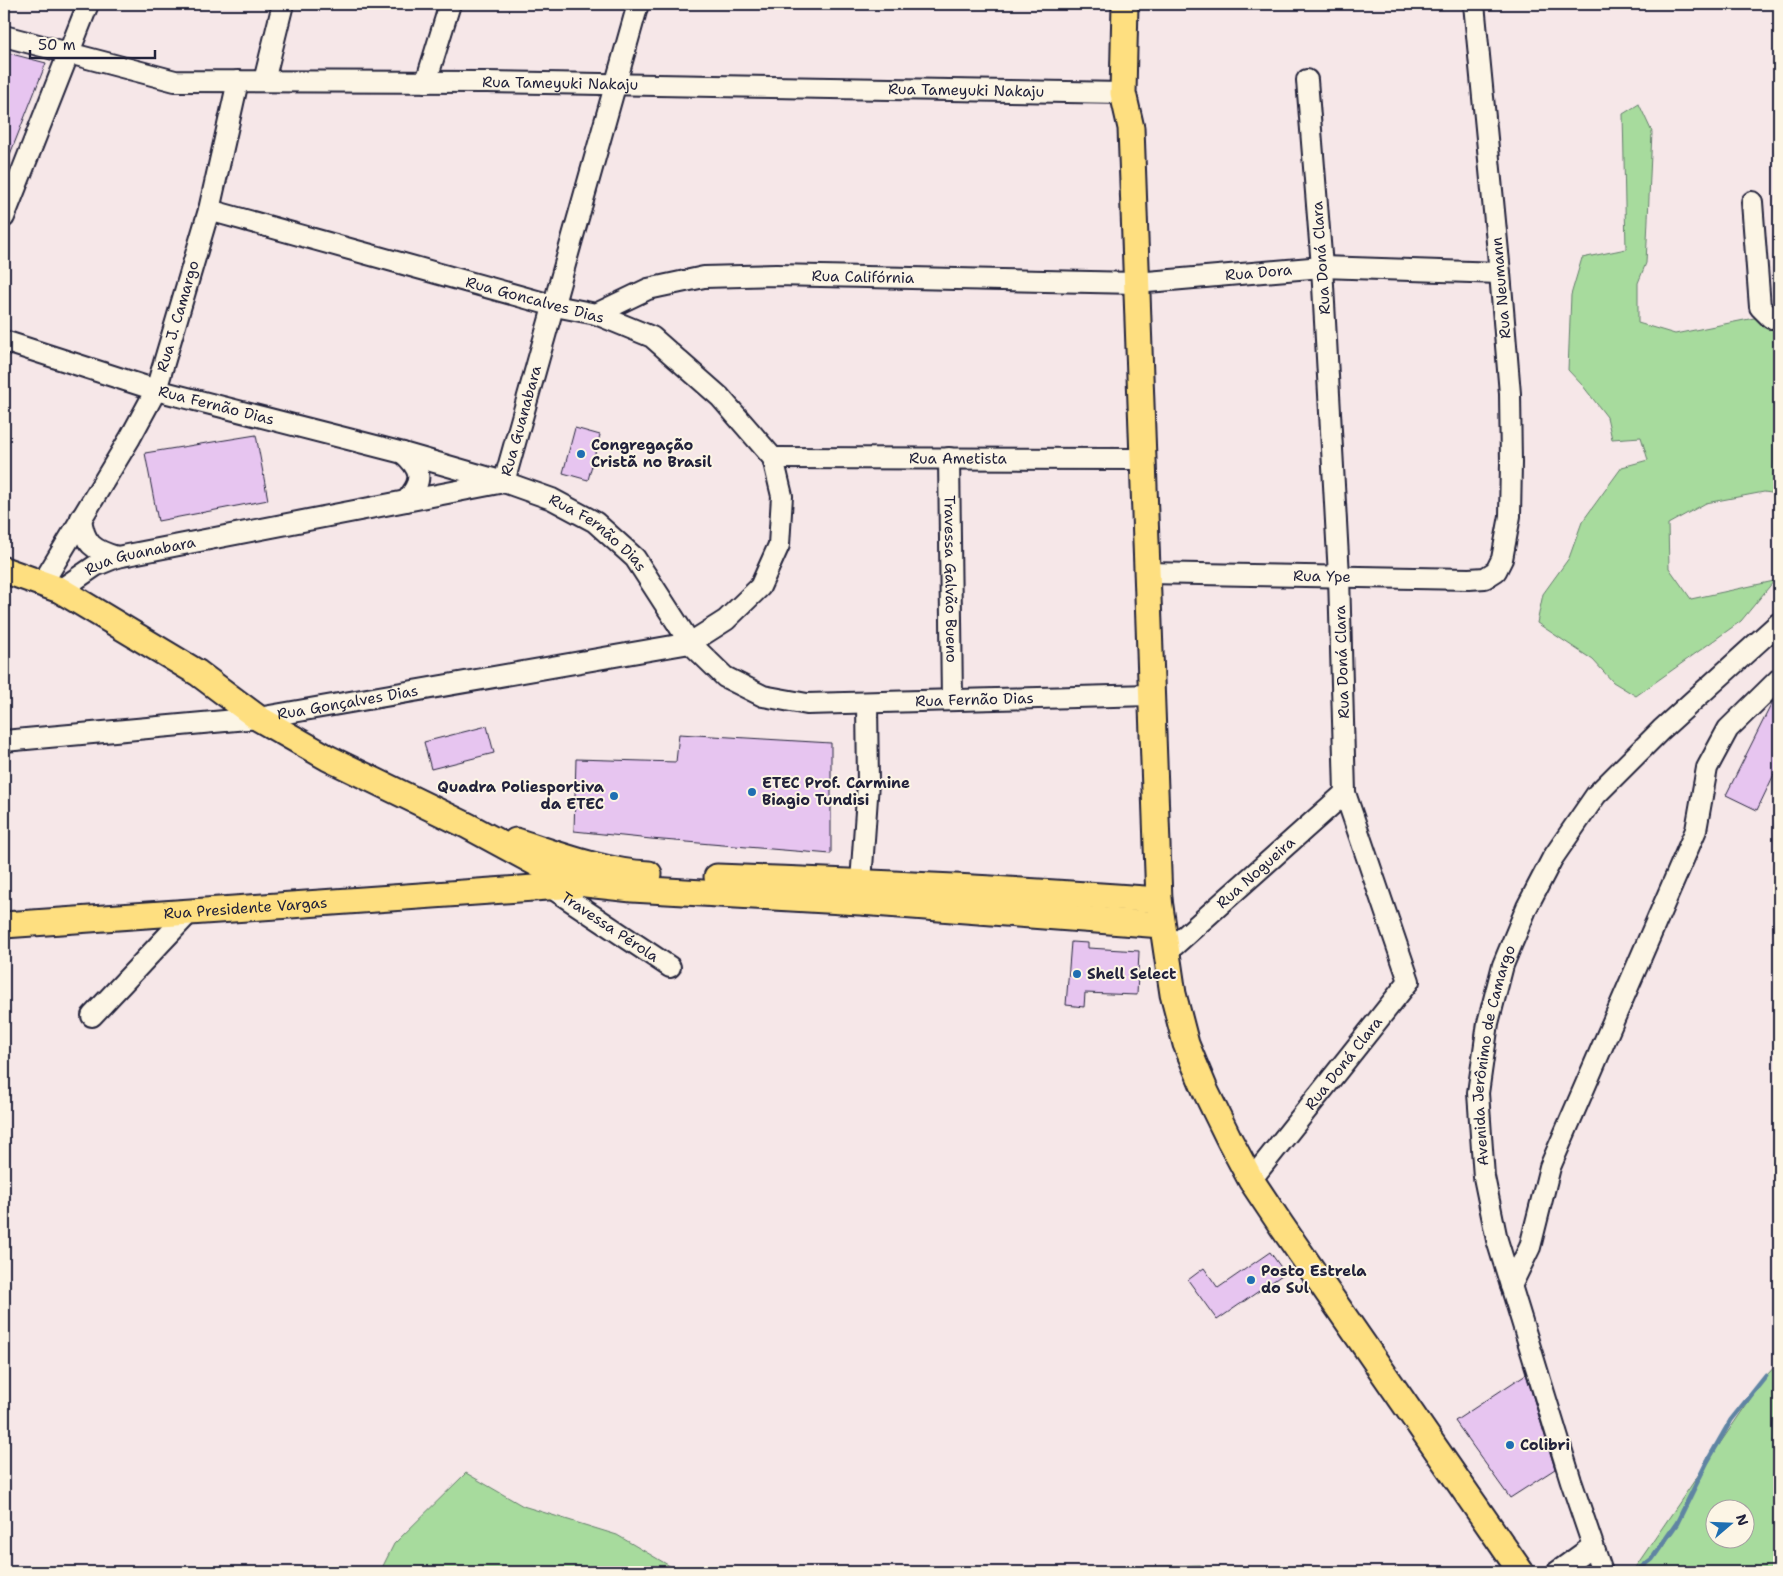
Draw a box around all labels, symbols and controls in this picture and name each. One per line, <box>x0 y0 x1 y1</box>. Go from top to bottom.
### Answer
scale bar <box>30 28 155 60</box>
text: 50 m <box>38 35 76 55</box>
street label: Rua Tameyuki Nakaju <box>482 72 638 95</box>
street label: Rua Tameyuki Nakaju <box>888 79 1044 102</box>
street label: Rua Doná Clara <box>1307 200 1335 315</box>
street label: Rua Neumann <box>1487 236 1515 340</box>
street label: Rua J. Camargo <box>152 258 204 374</box>
street label: Rua Dora <box>1224 260 1293 285</box>
street label: Rua Califórnia <box>811 266 915 288</box>
street label: Rua Goncalves Dias <box>464 272 606 328</box>
street label: Rua Guanabara <box>496 363 546 478</box>
street label: Rua Fernão Dias <box>156 381 276 430</box>
place label: Congregação Cristã no Brasil <box>591 435 712 472</box>
marker: Congregação Cristã no Brasil <box>575 448 587 460</box>
street label: Rua Ametista <box>909 448 1008 469</box>
street label: Rua Fernão Dias <box>545 489 651 575</box>
street label: Travessa Galvão Bueno <box>939 495 962 663</box>
street label: Rua Guanabara <box>81 532 198 580</box>
street label: Rua Ype <box>1293 566 1351 587</box>
street label: Rua Doná Clara <box>1330 604 1354 719</box>
street label: Rua Gonçalves Dias <box>276 680 420 725</box>
street label: Rua Fernão Dias <box>915 688 1034 711</box>
place label: ETEC Prof. Carmine Biagio Tundisi <box>762 773 910 810</box>
place label: Quadra Poliesportiva da ETEC <box>437 777 605 814</box>
marker: ETEC Prof. Carmine Biagio Tundisi <box>746 786 758 798</box>
marker: Quadra Poliesportiva da ETEC <box>608 790 620 802</box>
street label: Rua Nogueira <box>1212 832 1300 913</box>
street label: Travessa Pérola <box>557 887 663 967</box>
street label: Rua Presidente Vargas <box>163 892 328 924</box>
street label: Avenida Jerônimo de Camargo <box>1468 942 1520 1167</box>
place label: Shell Select <box>1087 964 1176 984</box>
marker: Shell Select <box>1071 968 1083 980</box>
street label: Rua Doná Clara <box>1300 1012 1387 1114</box>
place label: Posto Estrela do Sul <box>1261 1261 1367 1298</box>
marker: Posto Estrela do Sul <box>1245 1274 1257 1286</box>
place label: Colibri <box>1520 1435 1570 1455</box>
marker: Colibri <box>1504 1439 1516 1451</box>
north arrow <box>1706 1498 1756 1548</box>
text: N <box>1732 1512 1753 1528</box>

